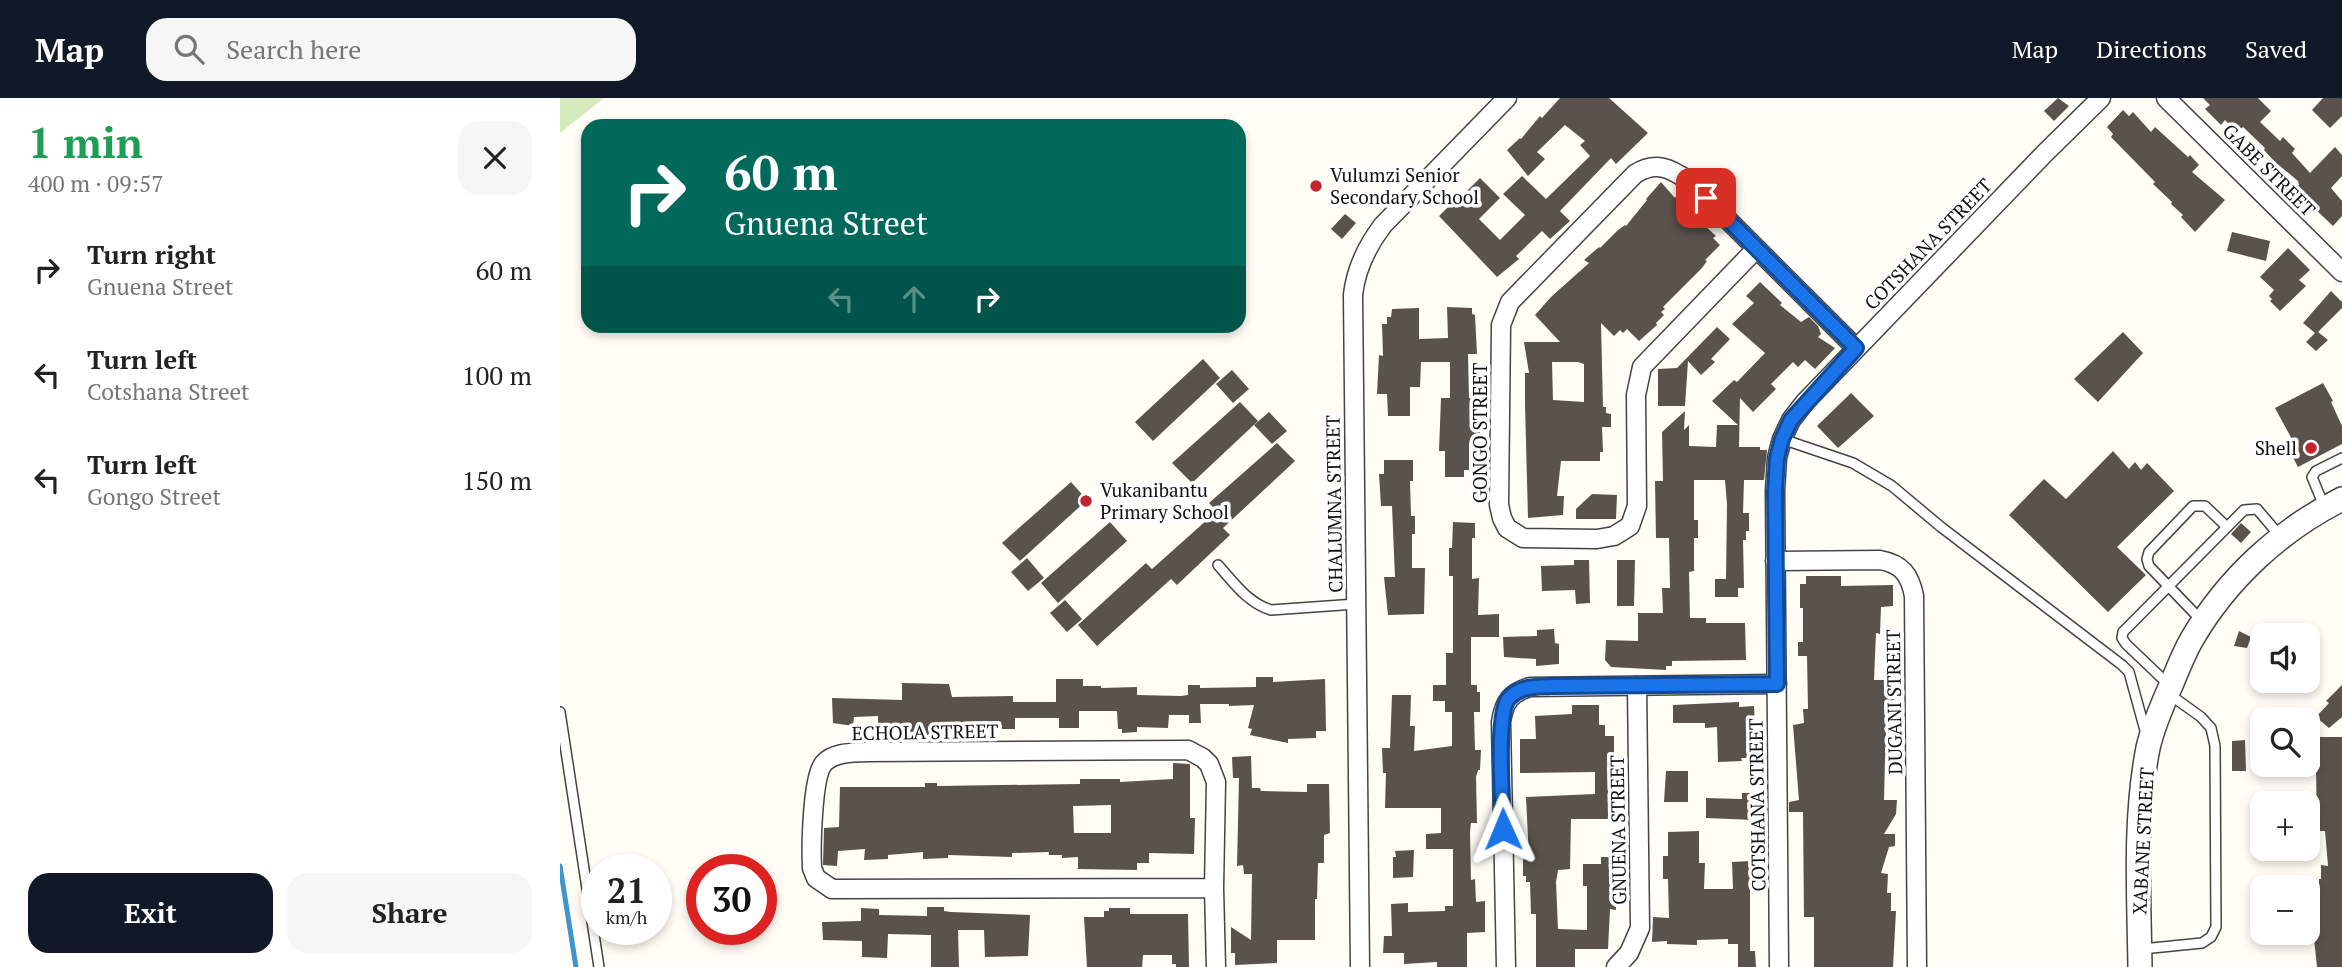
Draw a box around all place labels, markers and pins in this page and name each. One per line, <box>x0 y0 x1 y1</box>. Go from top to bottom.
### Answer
place label: Vulumzi Senior Secondary School <box>1330 162 1479 209</box>
pin <box>1676 168 1736 228</box>
marker: Vulumzi Senior Secondary School <box>1308 178 1324 194</box>
place label: Shell <box>2255 435 2297 460</box>
marker: Shell <box>2303 440 2319 456</box>
place label: Vukanibantu Primary School <box>1100 477 1229 524</box>
marker: Vukanibantu Primary School <box>1078 493 1094 509</box>

